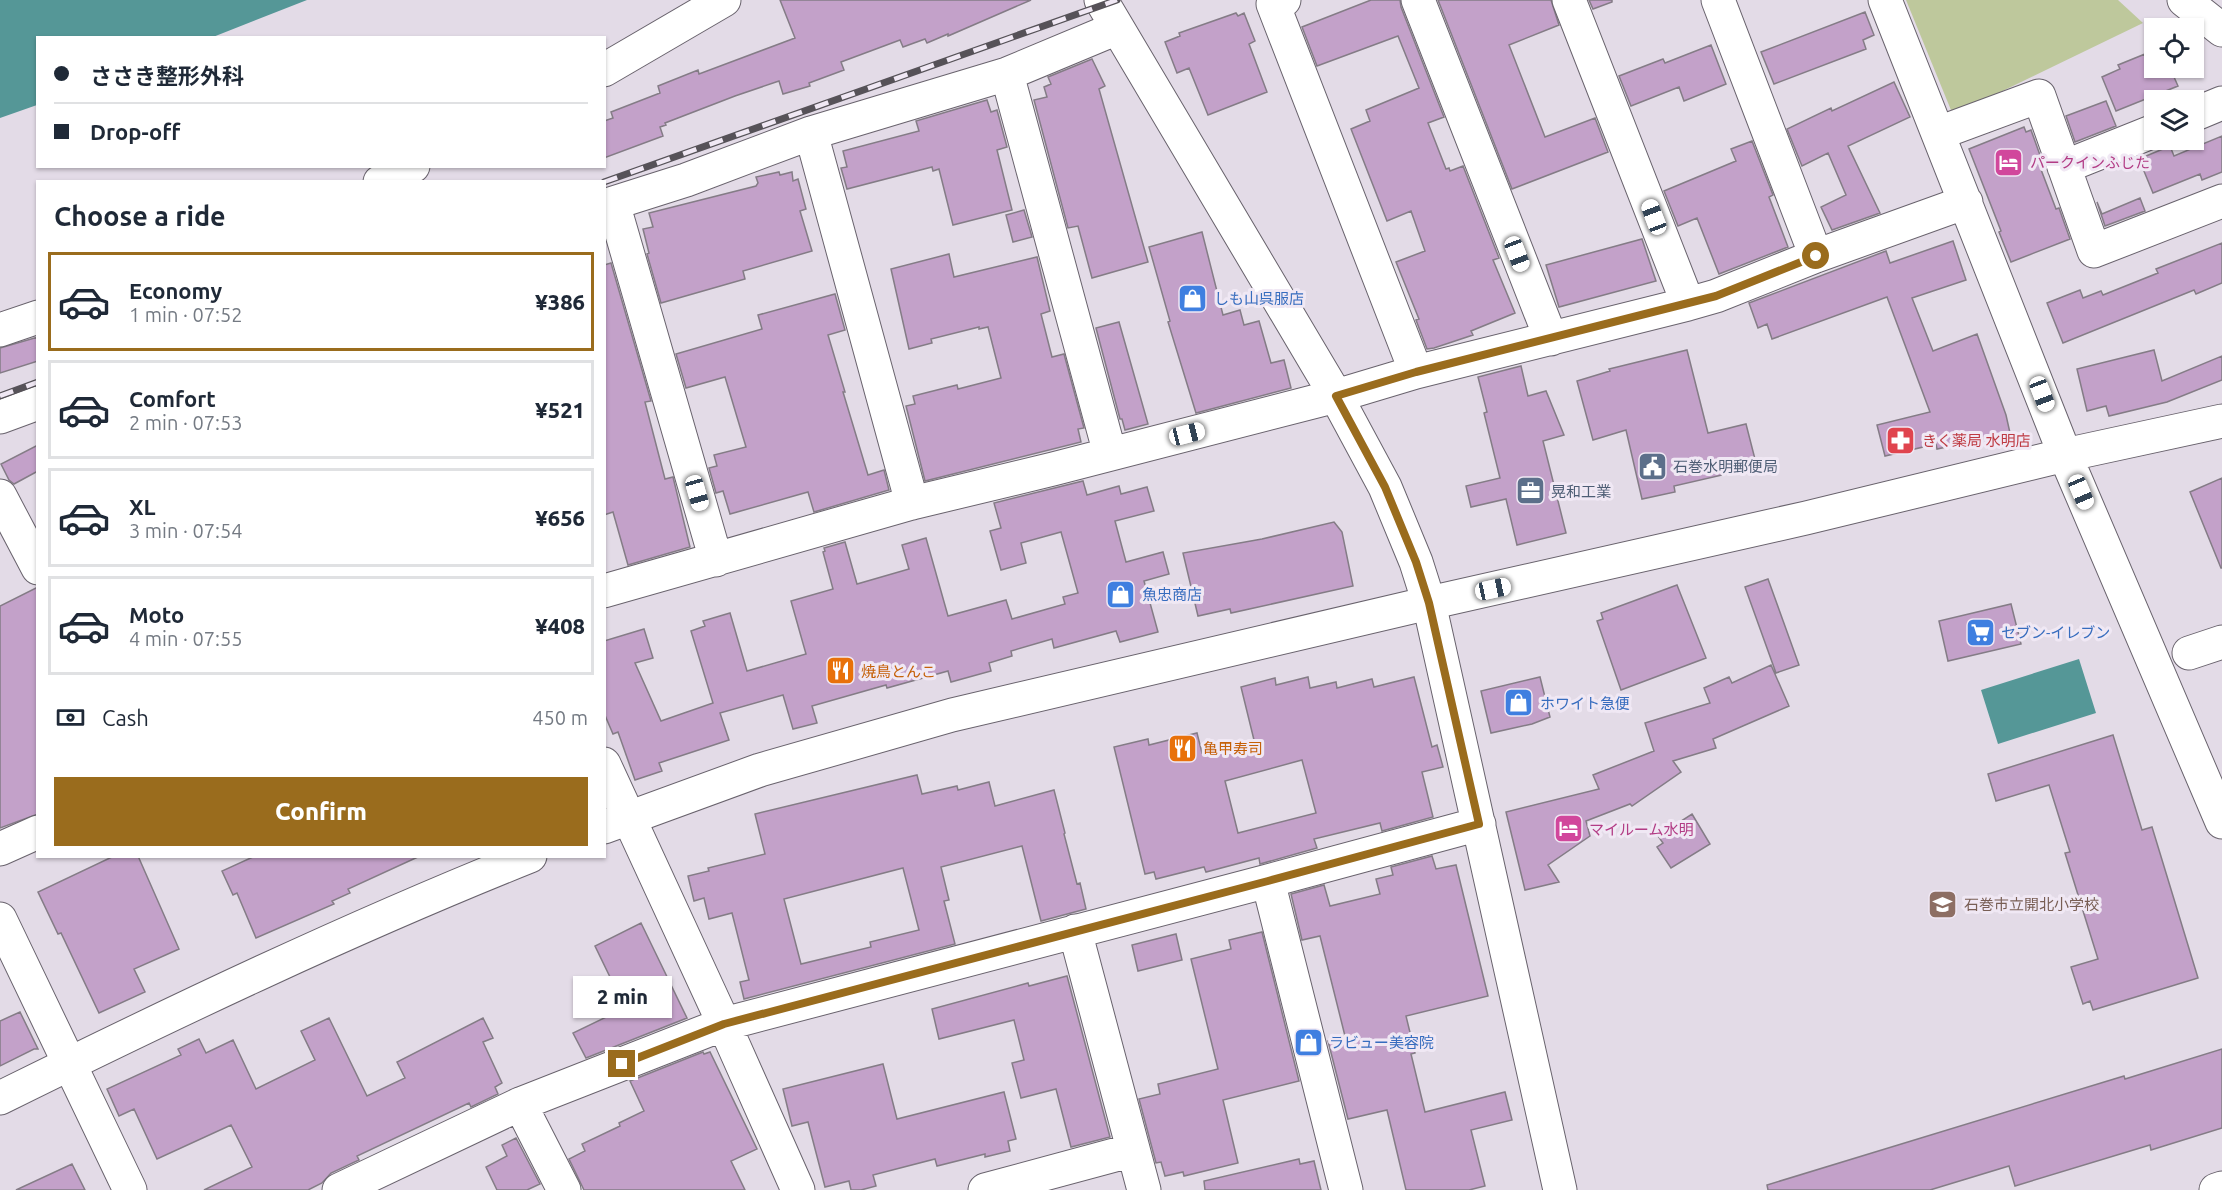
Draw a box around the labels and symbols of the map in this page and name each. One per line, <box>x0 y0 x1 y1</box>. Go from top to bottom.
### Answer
hotel icon: パークインふじた <box>1993 146 2025 178</box>
place label: パークインふじた <box>2030 154 2150 171</box>
car <box>1639 197 1669 237</box>
car <box>1502 234 1532 274</box>
route start <box>1802 242 1829 269</box>
shop icon: しも山呉服店 <box>1177 282 1209 314</box>
place label: しも山呉服店 <box>1214 290 1304 307</box>
car <box>2027 374 2057 414</box>
car <box>1167 421 1207 447</box>
pharmacy icon: きく薬局 水明店 <box>1885 424 1917 456</box>
place label: きく薬局 水明店 <box>1922 432 2030 449</box>
public building icon: 石巻水明郵便局 <box>1636 450 1668 482</box>
place label: 石巻水明郵便局 <box>1673 458 1778 475</box>
car <box>2066 472 2096 512</box>
car <box>683 473 711 513</box>
office icon: 晃和工業 <box>1514 475 1546 507</box>
place label: 晃和工業 <box>1551 483 1611 500</box>
car <box>1474 576 1512 602</box>
shop icon: 魚忠商店 <box>1105 578 1137 610</box>
place label: 魚忠商店 <box>1142 586 1202 603</box>
supermarket icon: セブン-イレブン <box>1964 616 1996 648</box>
place label: セブン-イレブン <box>2001 624 2110 641</box>
restaurant icon: 焼鳥とんこ <box>824 655 856 687</box>
place label: 焼鳥とんこ <box>861 663 936 680</box>
shop icon: ホワイト急便 <box>1503 687 1535 719</box>
place label: ホワイト急便 <box>1540 695 1630 712</box>
restaurant icon: 亀甲寿司 <box>1166 732 1198 764</box>
place label: 亀甲寿司 <box>1203 740 1263 757</box>
hotel icon: マイルーム水明 <box>1552 813 1584 845</box>
place label: マイルーム水明 <box>1589 821 1694 838</box>
school or university icon: 石巻市立開北小学校 <box>1927 888 1959 920</box>
place label: 石巻市立開北小学校 <box>1964 896 2099 913</box>
callout: 2 min <box>572 977 672 1019</box>
shop icon: ラビュー美容院 <box>1292 1026 1324 1058</box>
place label: ラビュー美容院 <box>1329 1034 1434 1051</box>
route end <box>608 1050 635 1077</box>

